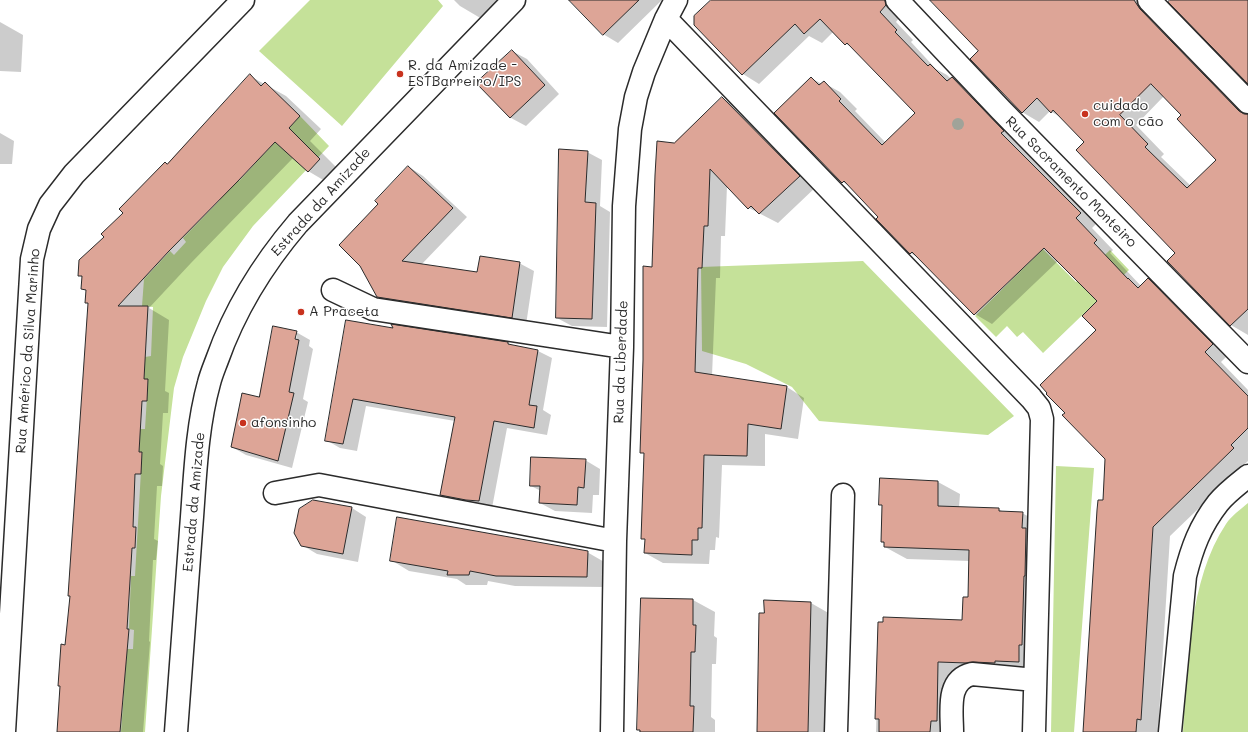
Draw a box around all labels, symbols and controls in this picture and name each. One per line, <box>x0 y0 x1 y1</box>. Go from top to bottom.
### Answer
place label: R. da Amizade - ESTBarreiro/IPS <box>408 58 521 90</box>
marker: R. da Amizade - ESTBarreiro/IPS <box>395 69 405 79</box>
place label: cuidado com o cão <box>1093 98 1163 130</box>
marker: cuidado com o cão <box>1080 109 1090 119</box>
street label: Rua Sacramento Monteiro <box>1002 113 1140 251</box>
street label: Estrada da Amizade <box>268 144 374 260</box>
street label: Rua Américo da Silva Marinho <box>12 248 44 454</box>
street label: Rua da Liberdade <box>610 300 632 424</box>
place label: A Praceta <box>309 304 379 320</box>
marker: A Praceta <box>296 307 306 317</box>
place label: afonsinho <box>251 415 316 431</box>
marker: afonsinho <box>238 418 248 428</box>
street label: Estrada da Amizade <box>180 431 208 573</box>

